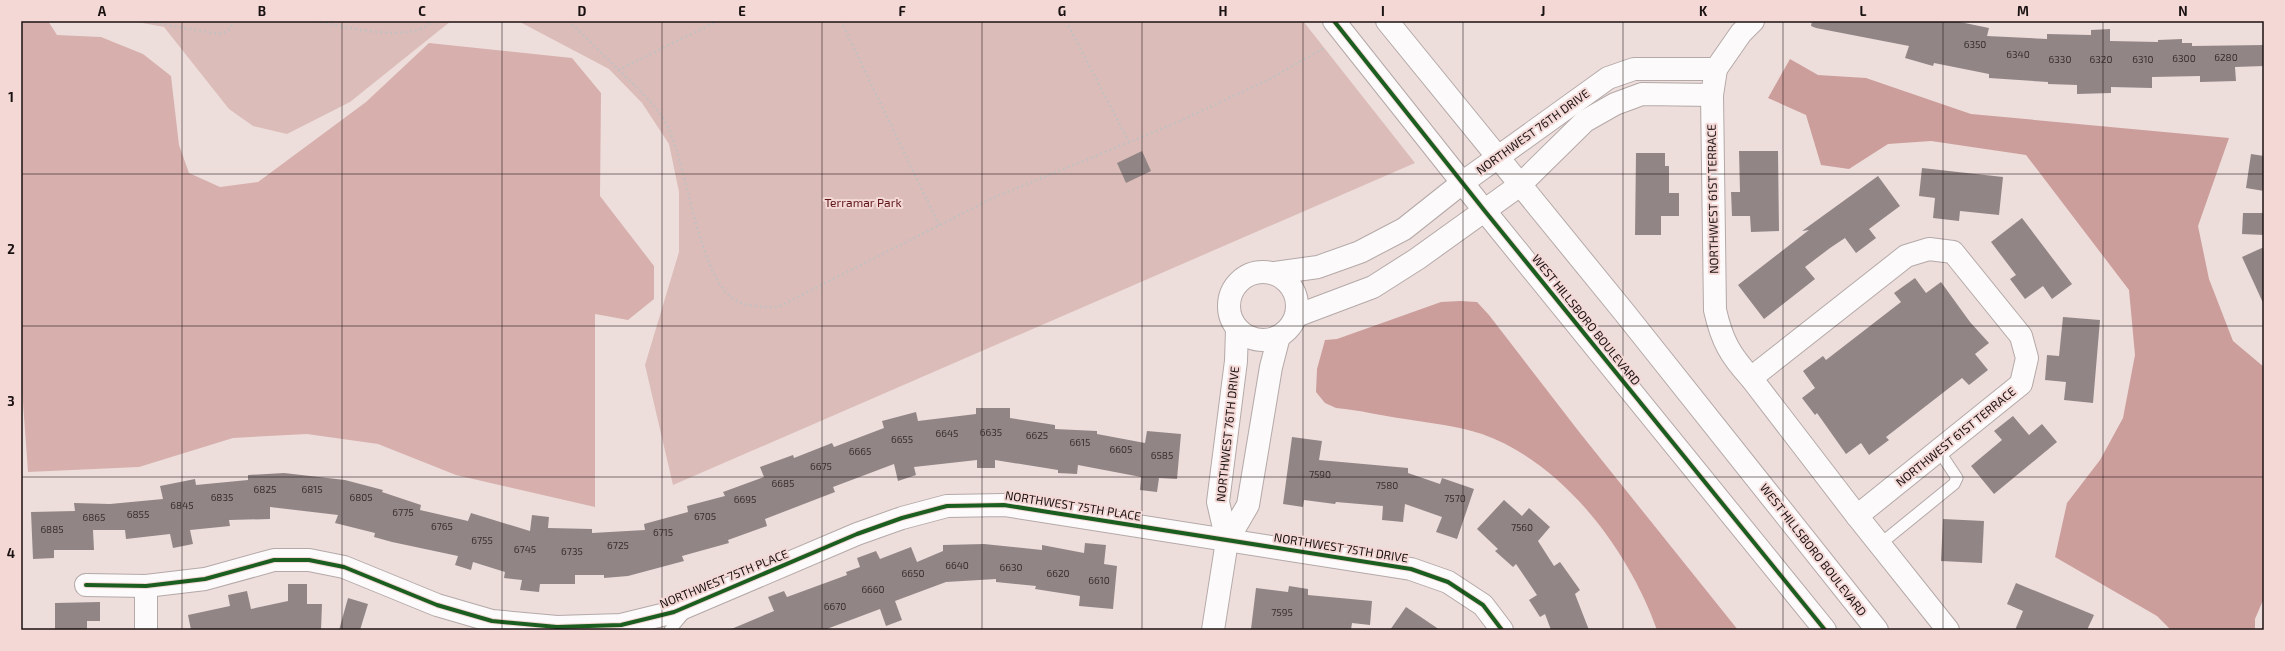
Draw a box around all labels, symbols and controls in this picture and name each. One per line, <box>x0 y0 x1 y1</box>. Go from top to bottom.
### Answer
text: A <box>98 3 107 19</box>
text: B <box>258 3 266 19</box>
text: C <box>418 3 426 19</box>
text: D <box>578 3 587 19</box>
text: E <box>738 3 746 19</box>
text: F <box>898 3 906 19</box>
text: G <box>1058 3 1066 19</box>
text: H <box>1219 3 1228 19</box>
text: I <box>1381 3 1385 19</box>
text: J <box>1541 3 1545 19</box>
text: K <box>1699 3 1708 19</box>
text: L <box>1860 3 1867 19</box>
text: M <box>2017 3 2029 19</box>
text: N <box>2178 3 2188 19</box>
house number: 6350 <box>1964 38 1986 50</box>
house number: 6340 <box>2006 48 2030 60</box>
house number: 6280 <box>2214 51 2238 63</box>
house number: 6300 <box>2172 52 2196 64</box>
house number: 6330 <box>2049 53 2071 65</box>
house number: 6320 <box>2090 53 2112 65</box>
house number: 6310 <box>2132 53 2154 65</box>
street label: NORTHWEST 76TH DRIVE <box>1473 85 1592 177</box>
text: 1 <box>8 89 14 105</box>
street label: NORTHWEST 61ST TERRACE <box>1704 124 1720 274</box>
park label: Terramar Park <box>824 195 902 209</box>
text: 2 <box>7 241 15 257</box>
street label: WEST HILLSBORO BOULEVARD <box>1530 251 1644 388</box>
street label: NORTHWEST 76TH DRIVE <box>1213 365 1241 502</box>
street label: NORTHWEST 61ST TERRACE <box>1893 383 2018 489</box>
text: 3 <box>7 393 15 409</box>
house number: 6635 <box>980 426 1002 438</box>
house number: 6645 <box>936 427 958 439</box>
house number: 6625 <box>1026 429 1048 441</box>
house number: 6655 <box>891 433 913 445</box>
house number: 6615 <box>1070 436 1090 448</box>
house number: 6605 <box>1110 443 1132 455</box>
house number: 6665 <box>849 445 871 457</box>
house number: 6585 <box>1151 449 1173 461</box>
house number: 6675 <box>810 460 832 472</box>
house number: 7590 <box>1309 468 1331 480</box>
house number: 6685 <box>772 477 794 489</box>
house number: 7580 <box>1376 479 1398 491</box>
street label: WEST HILLSBORO BOULEVARD <box>1758 480 1870 618</box>
house number: 6825 <box>254 483 276 495</box>
house number: 6815 <box>301 483 323 495</box>
street label: NORTHWEST 75TH PLACE <box>1004 487 1142 523</box>
house number: 6835 <box>211 491 233 503</box>
house number: 6805 <box>349 491 373 503</box>
house number: 7570 <box>1444 492 1466 504</box>
house number: 6695 <box>734 493 756 505</box>
house number: 6845 <box>170 499 194 511</box>
house number: 6775 <box>392 506 414 518</box>
house number: 6855 <box>127 508 149 520</box>
house number: 6705 <box>694 510 716 522</box>
house number: 6865 <box>83 511 105 523</box>
house number: 6765 <box>431 520 453 532</box>
house number: 7560 <box>1511 521 1533 533</box>
house number: 6885 <box>40 523 64 535</box>
house number: 6715 <box>653 526 673 538</box>
street label: NORTHWEST 75TH DRIVE <box>1273 529 1410 565</box>
house number: 6755 <box>471 534 493 546</box>
house number: 6725 <box>607 539 629 551</box>
house number: 6745 <box>514 543 536 555</box>
text: 4 <box>7 545 15 561</box>
house number: 6735 <box>561 545 583 557</box>
street label: NORTHWEST 75TH PLACE <box>657 546 790 610</box>
house number: 6640 <box>945 559 969 571</box>
house number: 6630 <box>999 561 1023 573</box>
house number: 6650 <box>902 567 924 579</box>
house number: 6620 <box>1046 567 1070 579</box>
house number: 6610 <box>1088 574 1110 586</box>
house number: 6660 <box>861 583 885 595</box>
house number: 6670 <box>824 600 846 612</box>
house number: 7595 <box>1271 606 1293 618</box>

